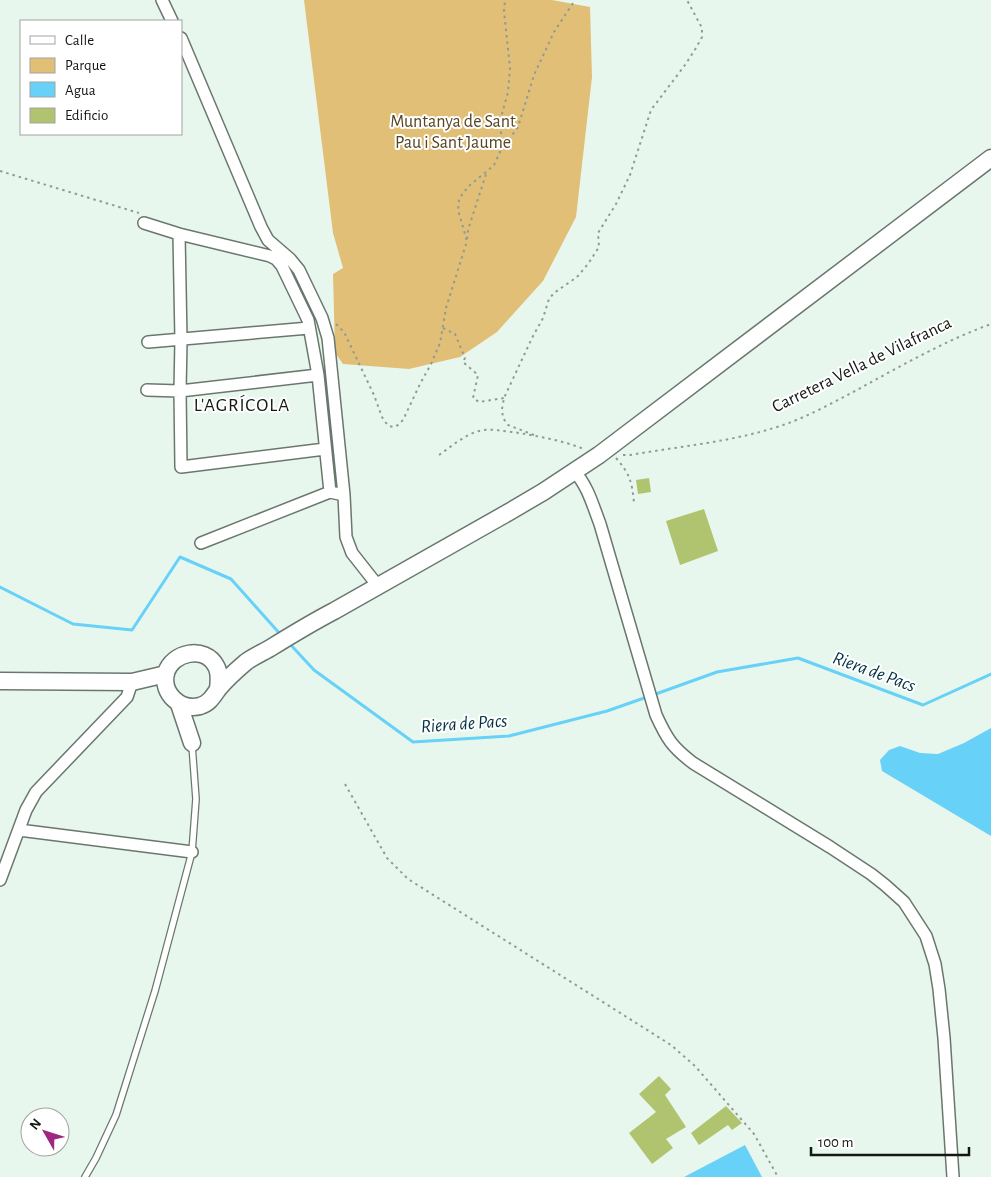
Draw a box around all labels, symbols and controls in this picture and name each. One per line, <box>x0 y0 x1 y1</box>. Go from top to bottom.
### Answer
legend <box>20 20 182 135</box>
text: Calle <box>65 33 94 48</box>
text: Parque <box>65 58 106 73</box>
text: Agua <box>65 83 96 98</box>
text: Edificio <box>65 108 108 123</box>
park label: Muntanya de Sant Pau i Sant Jaume <box>390 113 516 152</box>
street label: Carretera Vella de Vilafranca <box>769 314 955 416</box>
district label: L'AGRÍCOLA <box>194 394 290 415</box>
water label: Riera de Pacs <box>830 648 918 696</box>
water label: Riera de Pacs <box>420 712 508 736</box>
north arrow <box>20 1107 70 1157</box>
text: N <box>27 1116 44 1133</box>
scale bar <box>811 1124 968 1156</box>
text: 100 m <box>818 1135 853 1150</box>

